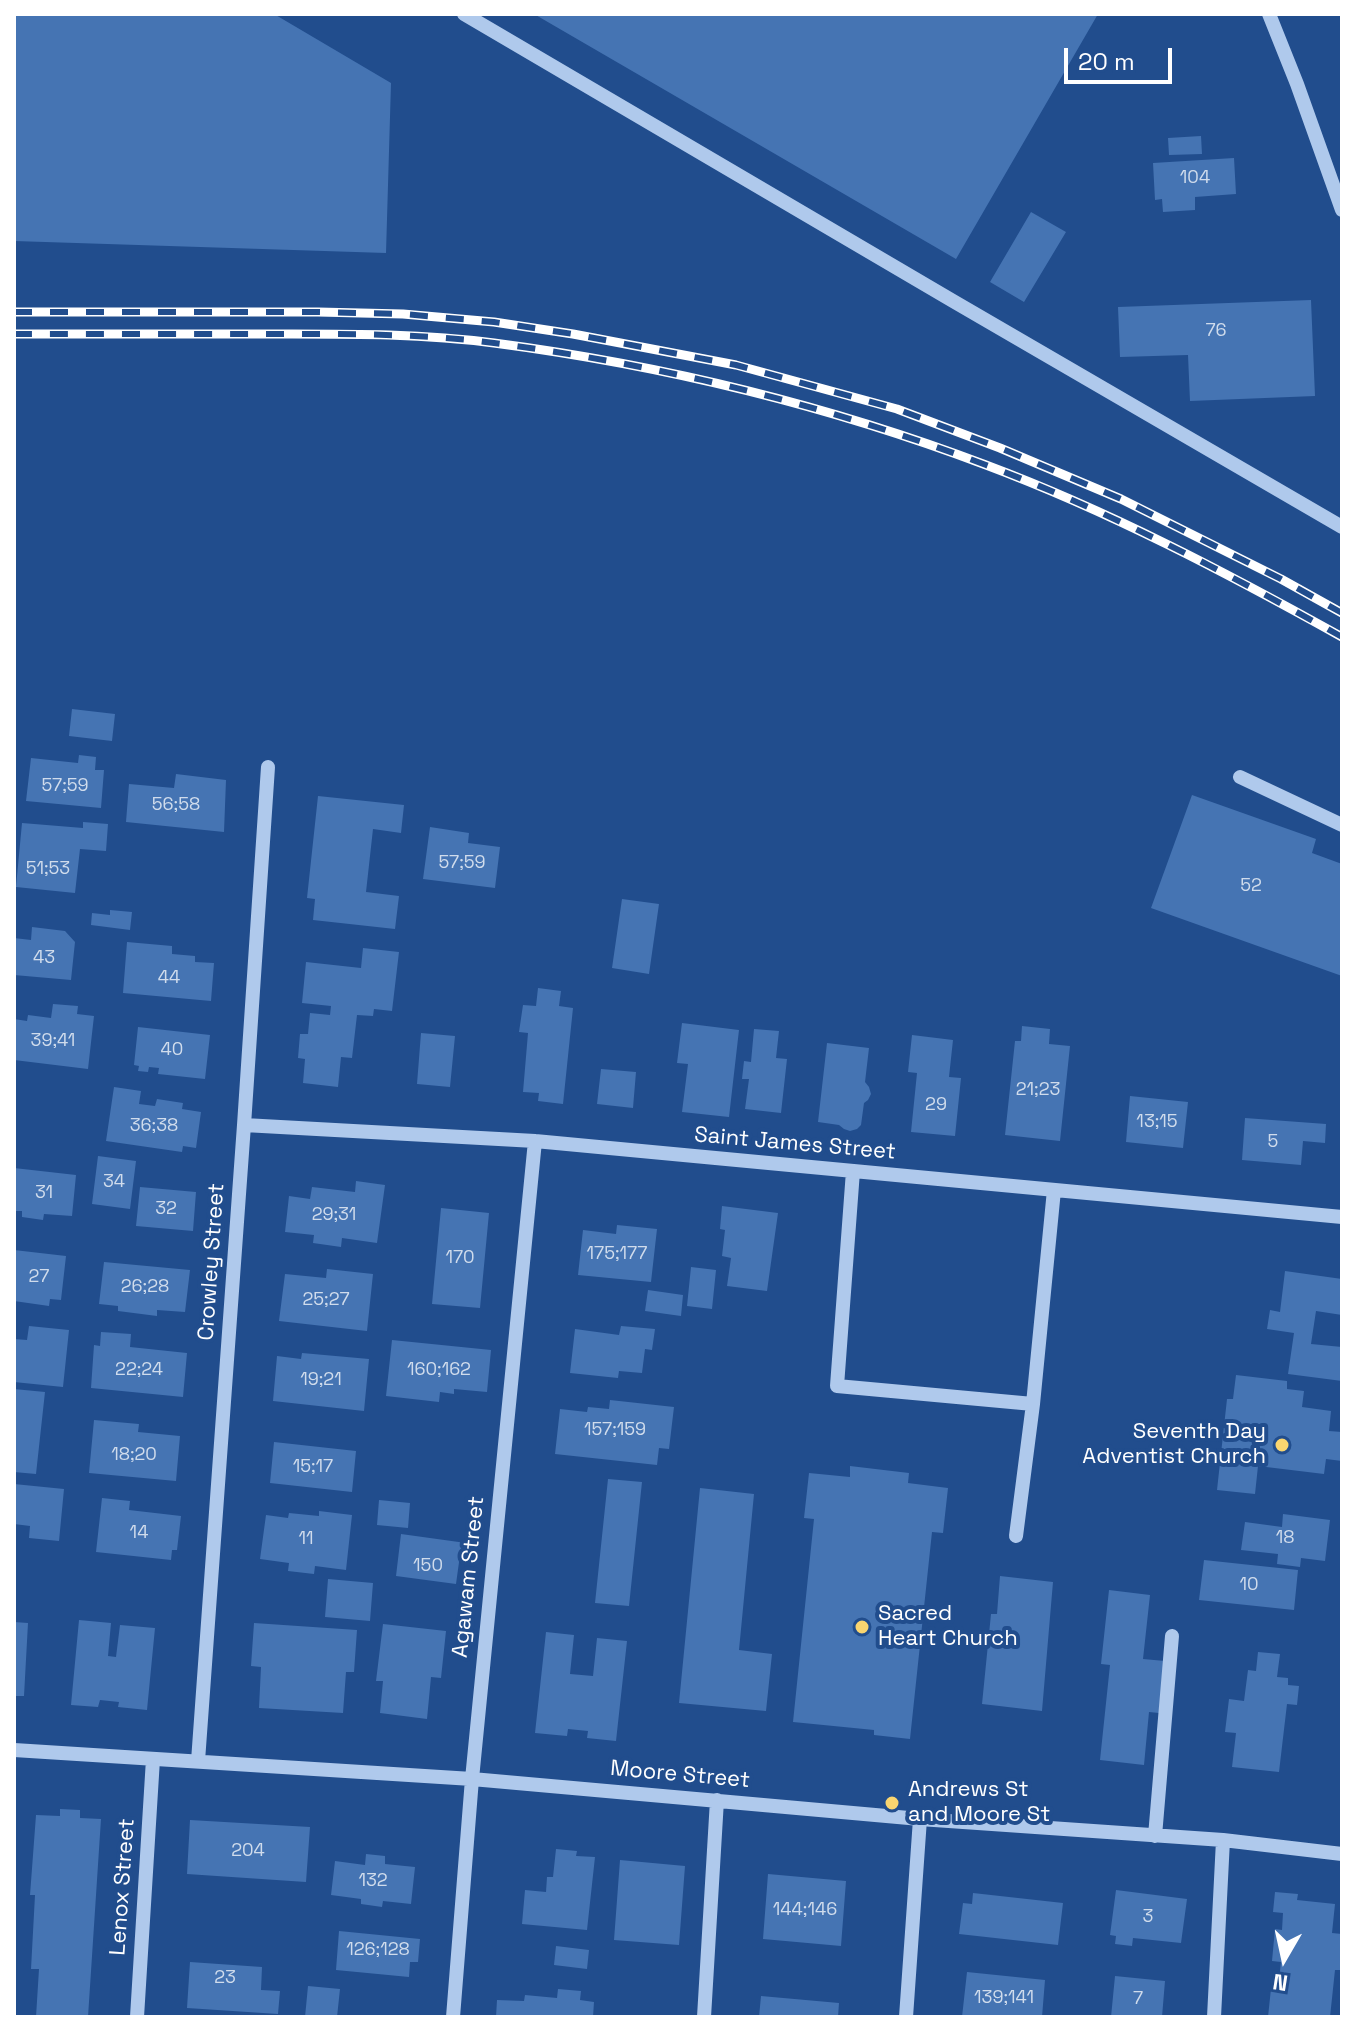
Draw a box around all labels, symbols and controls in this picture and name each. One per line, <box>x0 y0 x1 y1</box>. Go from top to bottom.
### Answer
scale bar <box>1068 32 1176 82</box>
text: 20 m <box>1078 46 1135 77</box>
house number: 104 <box>1180 167 1210 189</box>
house number: 76 <box>1205 320 1227 342</box>
house number: 57;59 <box>41 775 89 797</box>
house number: 56;58 <box>152 794 200 816</box>
house number: 57;59 <box>438 852 486 874</box>
house number: 51;53 <box>26 858 70 880</box>
house number: 52 <box>1240 875 1262 897</box>
house number: 43 <box>33 947 55 969</box>
house number: 44 <box>158 967 180 989</box>
house number: 39;41 <box>31 1030 75 1052</box>
house number: 40 <box>161 1039 183 1061</box>
house number: 21;23 <box>1016 1079 1060 1101</box>
house number: 29 <box>925 1094 947 1116</box>
house number: 13;15 <box>1136 1111 1178 1133</box>
house number: 36;38 <box>130 1115 178 1137</box>
street label: Saint James Street <box>693 1122 897 1166</box>
house number: 5 <box>1268 1131 1278 1153</box>
house number: 34 <box>103 1171 125 1193</box>
house number: 31 <box>35 1182 53 1204</box>
street label: Crowley Street <box>193 1182 231 1342</box>
house number: 32 <box>155 1198 177 1220</box>
house number: 29;31 <box>312 1204 356 1226</box>
house number: 175;177 <box>587 1243 647 1265</box>
house number: 170 <box>445 1247 475 1269</box>
house number: 27 <box>29 1266 49 1288</box>
house number: 26;28 <box>121 1276 169 1298</box>
house number: 25;27 <box>302 1289 350 1311</box>
house number: 22;24 <box>115 1359 163 1381</box>
house number: 160;162 <box>407 1359 471 1381</box>
house number: 19;21 <box>300 1369 342 1391</box>
house number: 157;159 <box>584 1419 646 1441</box>
place label: Seventh Day Adventist Church <box>1082 1419 1266 1470</box>
marker: Seventh Day Adventist Church <box>1273 1436 1291 1454</box>
house number: 18;20 <box>111 1444 157 1466</box>
house number: 15;17 <box>293 1456 333 1478</box>
street label: Agawam Street <box>447 1495 491 1659</box>
house number: 14 <box>130 1522 148 1544</box>
house number: 18 <box>1276 1527 1294 1549</box>
house number: 11 <box>298 1528 314 1550</box>
house number: 150 <box>413 1555 443 1577</box>
house number: 10 <box>1239 1574 1259 1596</box>
place label: Sacred Heart Church <box>878 1601 1018 1652</box>
marker: Sacred Heart Church <box>853 1618 871 1636</box>
street label: Moore Street <box>609 1756 751 1794</box>
place label: Andrews St and Moore St <box>908 1777 1050 1828</box>
marker: Andrews St and Moore St <box>883 1794 901 1812</box>
street label: Lenox Street <box>105 1818 141 1956</box>
house number: 204 <box>231 1840 265 1862</box>
house number: 132 <box>358 1870 388 1892</box>
house number: 144;146 <box>773 1899 837 1921</box>
house number: 3 <box>1143 1906 1153 1928</box>
north arrow <box>1244 1919 1324 1999</box>
house number: 126;128 <box>346 1939 410 1961</box>
house number: 23 <box>214 1967 236 1989</box>
text: N <box>1271 1968 1290 1998</box>
house number: 139;141 <box>974 1987 1034 2009</box>
house number: 7 <box>1133 1988 1143 2010</box>

